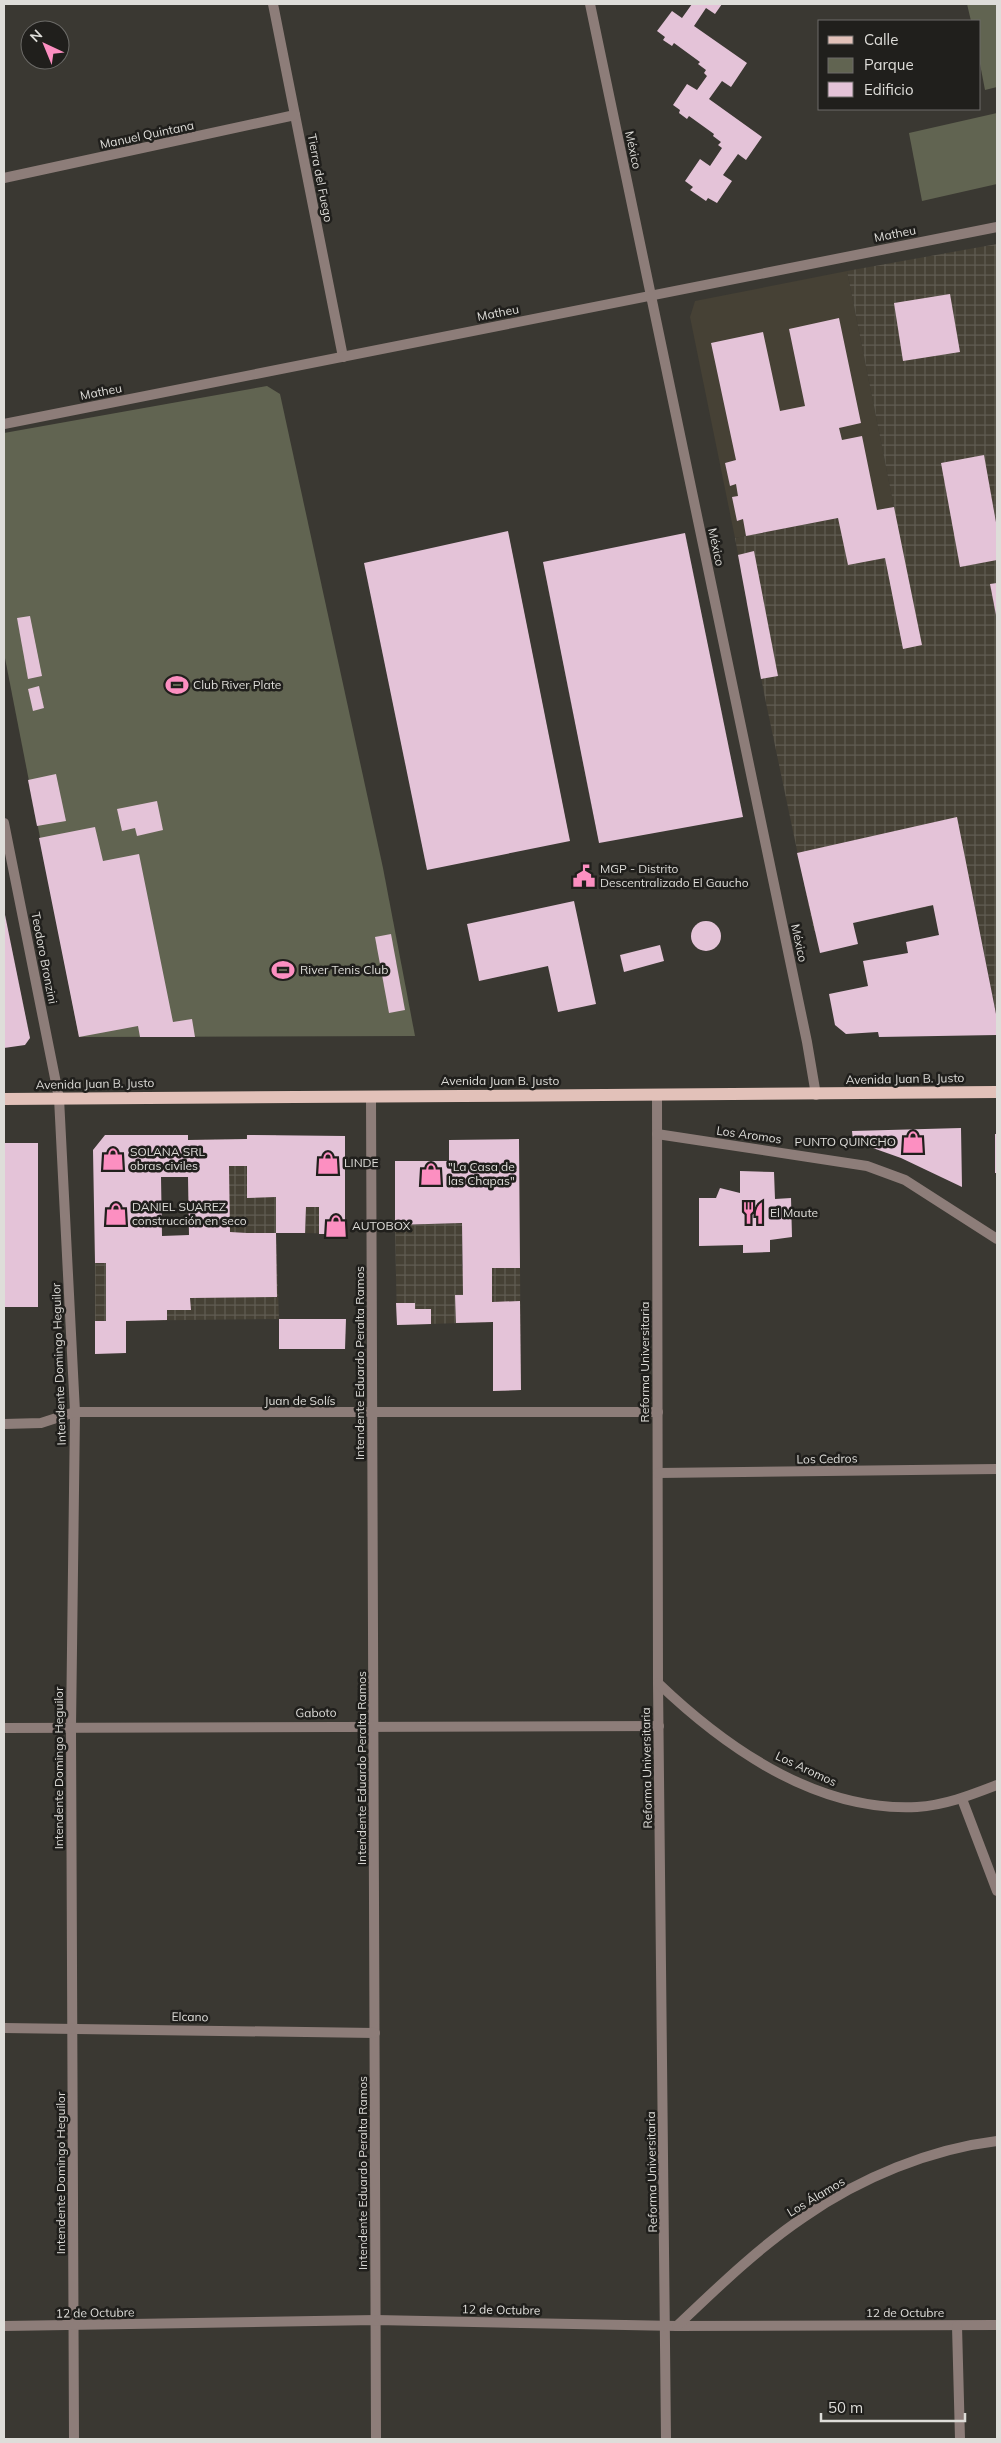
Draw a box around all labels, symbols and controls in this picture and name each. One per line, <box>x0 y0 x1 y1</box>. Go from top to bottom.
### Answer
north arrow <box>20 20 70 70</box>
legend <box>818 20 981 110</box>
text: N <box>26 26 46 46</box>
text: Calle <box>864 30 898 49</box>
text: Parque <box>864 55 914 74</box>
text: Edificio <box>864 80 914 99</box>
street label: Manuel Quintana <box>99 117 195 152</box>
street label: México <box>622 129 645 171</box>
street label: Tierra del Fuego <box>305 133 336 223</box>
street label: Matheu <box>873 222 917 245</box>
street label: Matheu <box>476 301 520 324</box>
street label: Matheu <box>79 380 123 403</box>
street label: México <box>705 526 728 568</box>
sports icon: Club River Plate <box>164 672 190 698</box>
place label: Club River Plate <box>193 677 281 692</box>
place label: MGP - Distrito Descentralizado El Gaucho <box>600 861 749 890</box>
public building icon: MGP - Distrito Descentralizado El Gaucho <box>571 863 597 889</box>
street label: Teodoro Bronzini <box>28 911 61 1005</box>
street label: México <box>788 922 811 964</box>
sports icon: River Tenis Club <box>270 957 296 983</box>
place label: River Tenis Club <box>300 962 388 977</box>
street label: Avenida Juan B. Justo <box>846 1070 965 1087</box>
street label: Avenida Juan B. Justo <box>441 1073 559 1088</box>
street label: Avenida Juan B. Justo <box>36 1075 155 1092</box>
street label: Los Aromos <box>715 1123 783 1147</box>
shop icon: PUNTO QUINCHO <box>900 1129 926 1155</box>
place label: PUNTO QUINCHO <box>795 1134 896 1149</box>
place label: SOLANA SRL obras civiles <box>130 1144 206 1173</box>
shop icon: SOLANA SRL obras civiles <box>100 1146 126 1172</box>
shop icon: LINDE <box>315 1150 341 1176</box>
place label: LINDE <box>344 1155 379 1170</box>
place label: "La Casa de las Chapas" <box>448 1159 515 1188</box>
shop icon: "La Casa de las Chapas" <box>418 1161 444 1187</box>
place label: DANIEL SUAREZ construcción en seco <box>132 1199 247 1228</box>
restaurant icon: El Maute <box>740 1200 766 1226</box>
shop icon: DANIEL SUAREZ construcción en seco <box>103 1201 129 1227</box>
place label: El Maute <box>770 1205 818 1220</box>
shop icon: AUTOBOX <box>323 1213 349 1239</box>
place label: AUTOBOX <box>352 1218 411 1233</box>
street label: Intendente Eduardo Peralta Ramos <box>352 1266 367 1460</box>
street label: Intendente Domingo Heguilor <box>48 1282 69 1446</box>
street label: Reforma Universitaria <box>637 1301 652 1423</box>
street label: Juan de Solís <box>264 1393 336 1408</box>
street label: Los Cedros <box>796 1450 858 1467</box>
street label: Intendente Eduardo Peralta Ramos <box>354 1671 369 1865</box>
street label: Intendente Domingo Heguilor <box>51 1686 66 1849</box>
street label: Gaboto <box>295 1705 337 1720</box>
street label: Reforma Universitaria <box>638 1707 655 1829</box>
street label: Los Aromos <box>773 1748 839 1789</box>
street label: Elcano <box>171 2009 209 2024</box>
street label: Intendente Eduardo Peralta Ramos <box>355 2076 370 2270</box>
street label: Intendente Domingo Heguilor <box>53 2091 68 2254</box>
street label: Reforma Universitaria <box>643 2111 660 2233</box>
street label: Los Álamos <box>784 2173 847 2220</box>
street label: 12 de Octubre <box>462 2301 541 2318</box>
street label: 12 de Octubre <box>55 2304 134 2321</box>
street label: 12 de Octubre <box>866 2305 944 2320</box>
scale bar <box>821 2390 965 2422</box>
text: 50 m <box>828 2398 863 2417</box>

